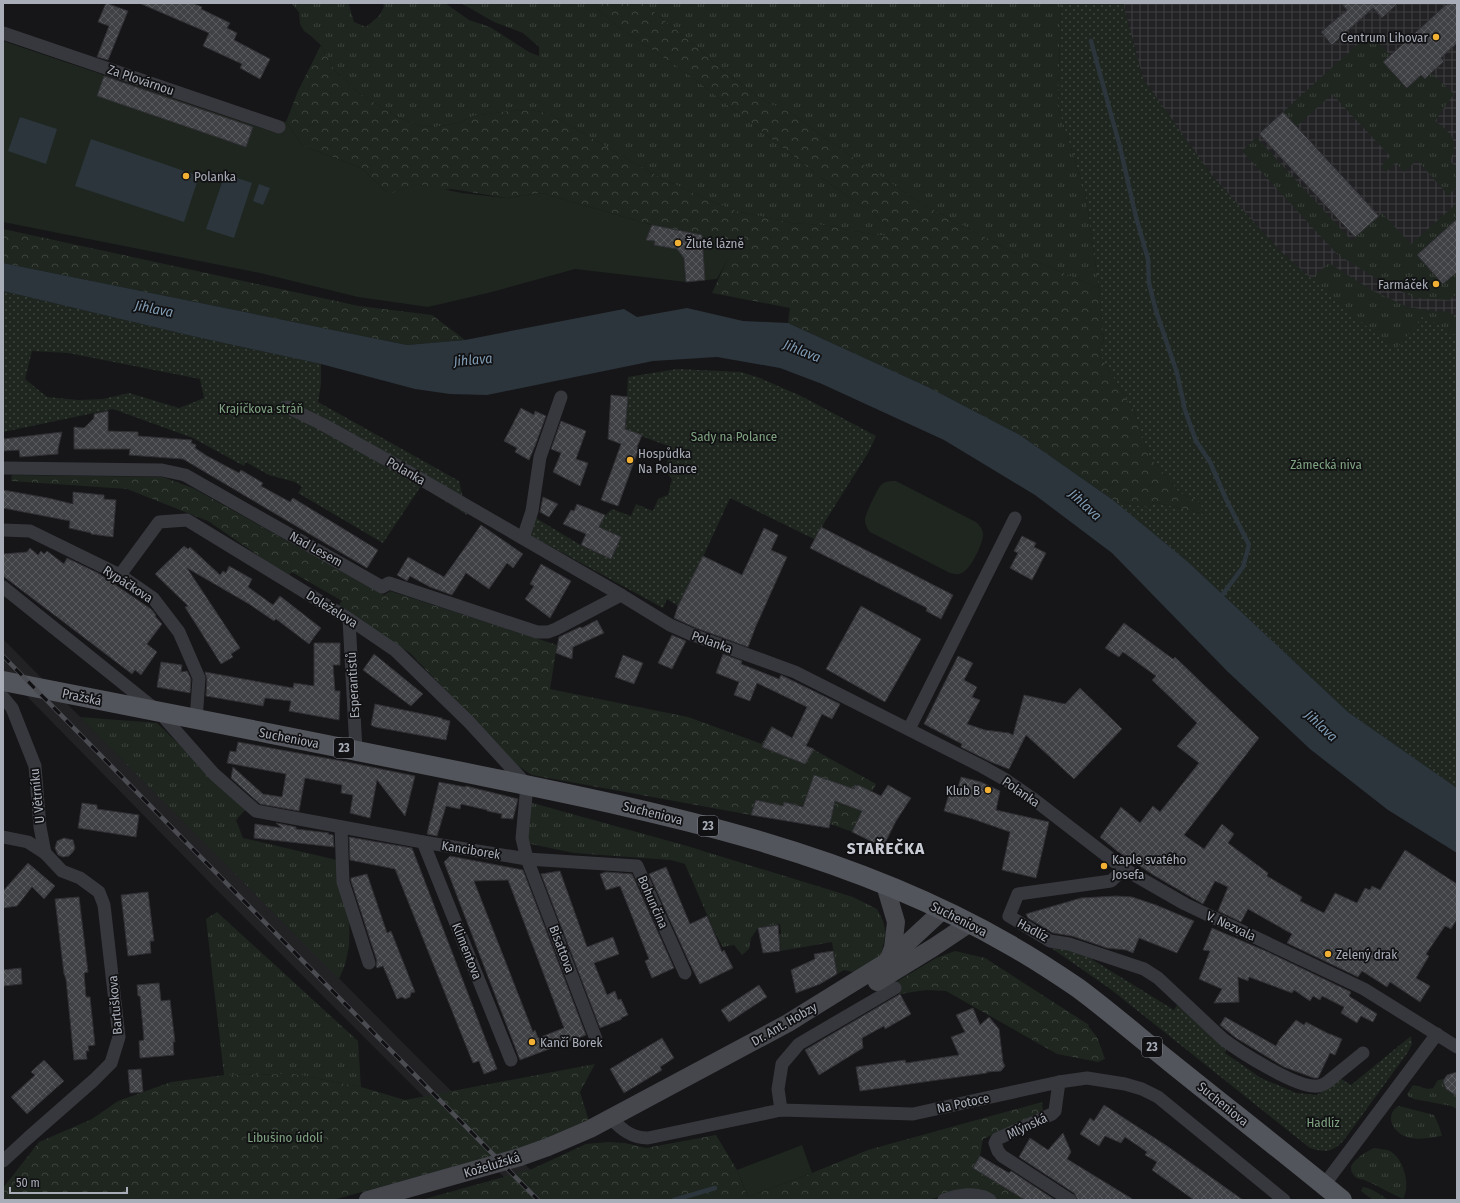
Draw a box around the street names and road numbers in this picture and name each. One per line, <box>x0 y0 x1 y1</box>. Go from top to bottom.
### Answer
street label: Za Plovárnou <box>106 62 176 98</box>
street label: Polanka <box>384 454 428 488</box>
street label: Nad Lesem <box>287 528 345 570</box>
street label: Rypáčkova <box>100 562 156 606</box>
street label: Doleželova <box>304 587 360 631</box>
street label: Polanka <box>690 628 734 656</box>
street label: Esperantistů <box>344 651 362 719</box>
street label: Pražská <box>61 686 103 708</box>
street label: Sucheniova <box>258 725 320 751</box>
road number: 23 <box>334 738 354 758</box>
street label: U Větrníku <box>27 768 47 824</box>
street label: Polanka <box>999 774 1043 810</box>
street label: Sucheniova <box>622 798 684 828</box>
road number: 23 <box>698 816 718 836</box>
street label: Kanciborek <box>441 838 502 862</box>
street label: Bohunčina <box>635 873 671 931</box>
street label: Sucheniova <box>928 898 990 940</box>
street label: V. Nezvala <box>1204 908 1258 944</box>
street label: Hadlíz <box>1015 915 1051 945</box>
street label: Klimentova <box>449 921 485 981</box>
street label: Bisattova <box>546 923 578 975</box>
street label: Bartuškova <box>105 975 125 1035</box>
street label: Dr. Ant. Hobzy <box>749 999 820 1049</box>
road number: 23 <box>1142 1037 1162 1057</box>
street label: Sucheniova <box>1195 1079 1251 1129</box>
street label: Na Potoce <box>935 1090 991 1116</box>
street label: Mlýnská <box>1004 1110 1050 1142</box>
street label: Koželužská <box>462 1149 522 1181</box>

